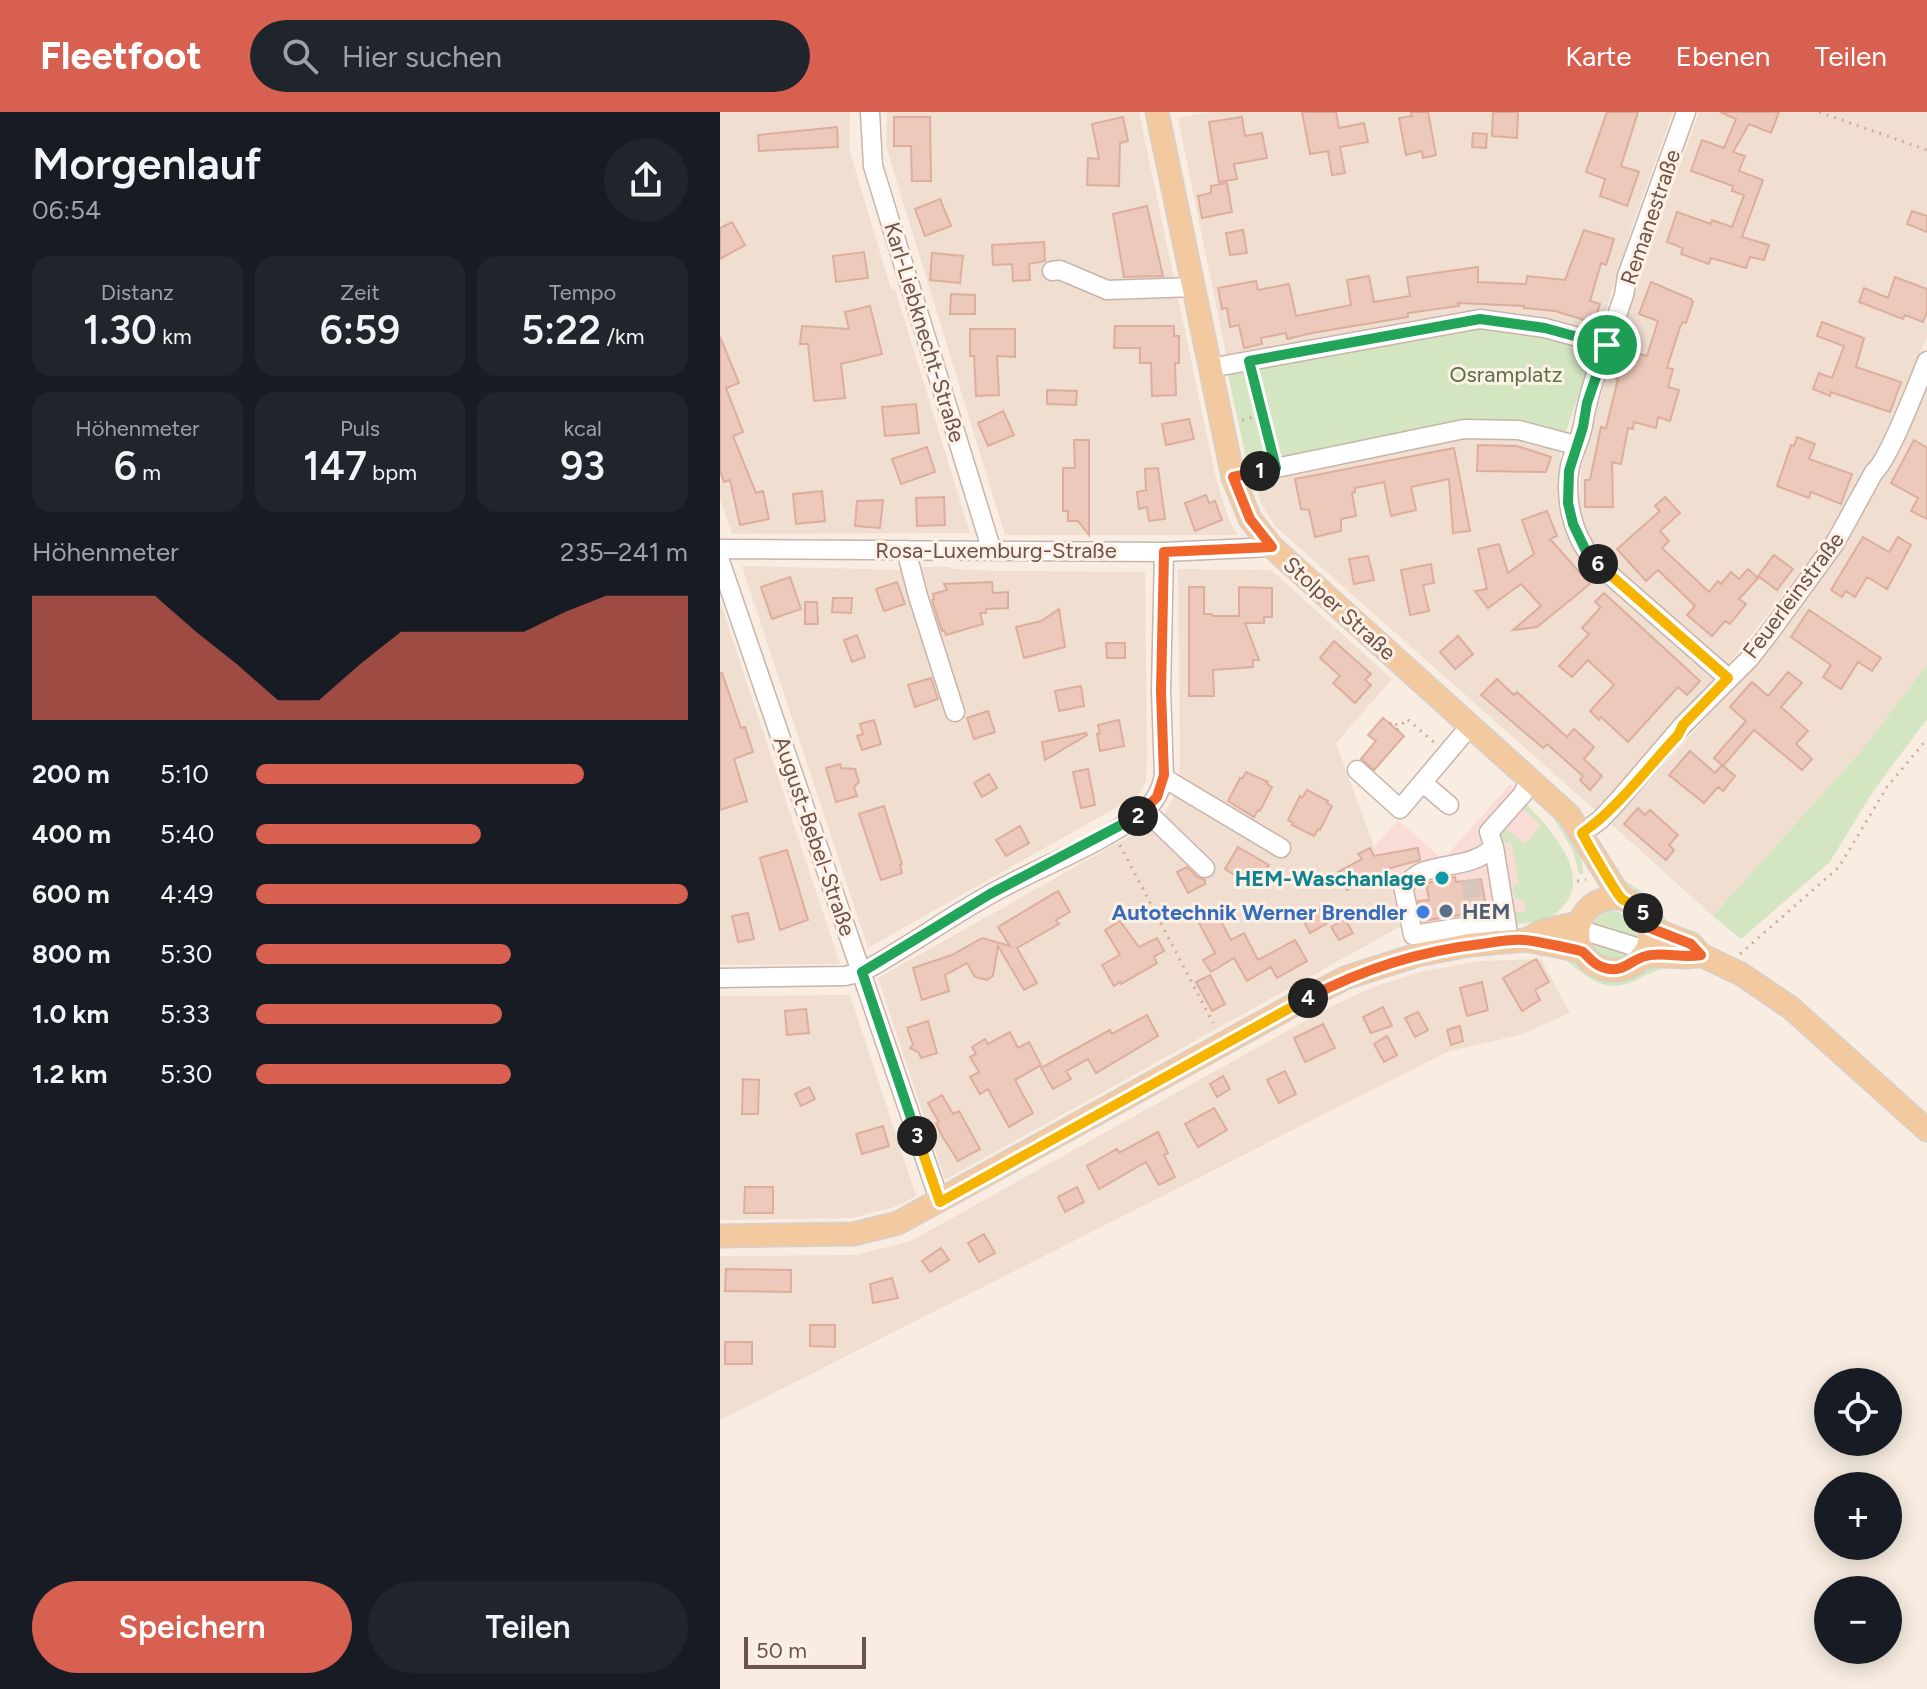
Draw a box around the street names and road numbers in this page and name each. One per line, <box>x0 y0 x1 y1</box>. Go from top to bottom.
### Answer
street label: Remanestraße <box>1615 146 1686 289</box>
street label: Karl-Liebknecht-Straße <box>878 219 971 446</box>
street label: Feuerleinstraße <box>1737 527 1850 664</box>
street label: Rosa-Luxemburg-Straße <box>875 537 1117 564</box>
street label: Stolper Straße <box>1278 551 1402 666</box>
street label: August-Bebel-Straße <box>768 733 861 940</box>

